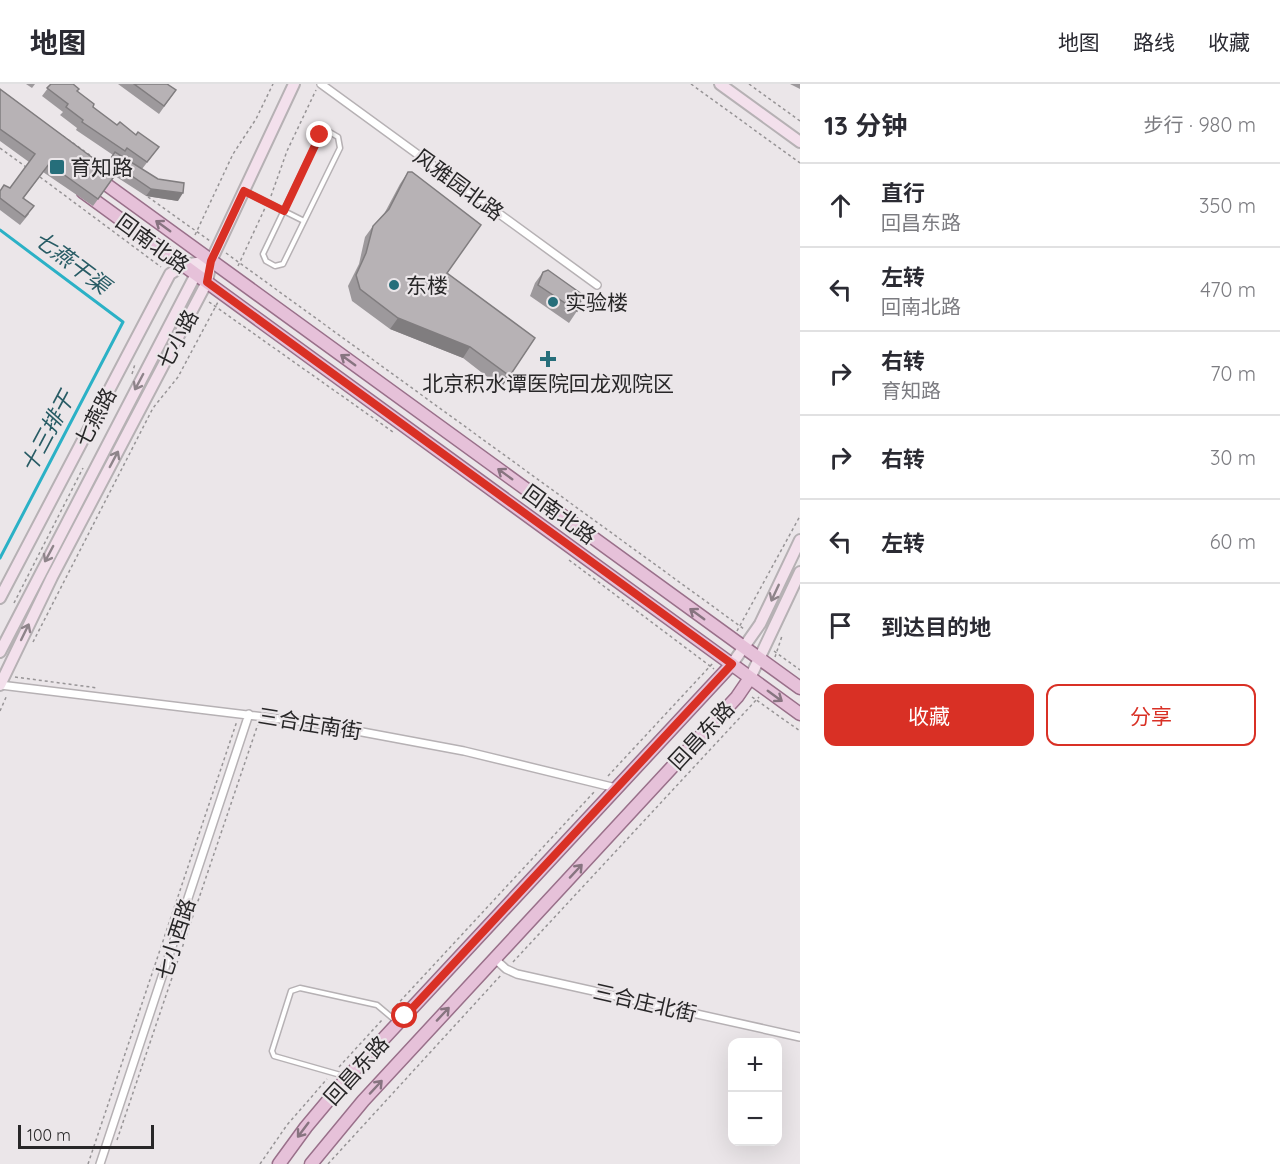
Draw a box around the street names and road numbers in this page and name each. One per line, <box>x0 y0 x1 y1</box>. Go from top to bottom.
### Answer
street label: 风雅园北路 <box>409 143 509 225</box>
street label: 回南北路 <box>111 208 195 278</box>
street label: 七小路 <box>151 305 203 373</box>
street label: 七燕路 <box>69 383 121 451</box>
street label: 回南北路 <box>518 479 602 549</box>
street label: 回昌东路 <box>663 695 739 775</box>
street label: 三合庄南街 <box>256 702 364 744</box>
street label: 七小西路 <box>150 895 200 983</box>
street label: 三合庄北街 <box>591 978 699 1026</box>
street label: 回昌东路 <box>318 1030 394 1110</box>

